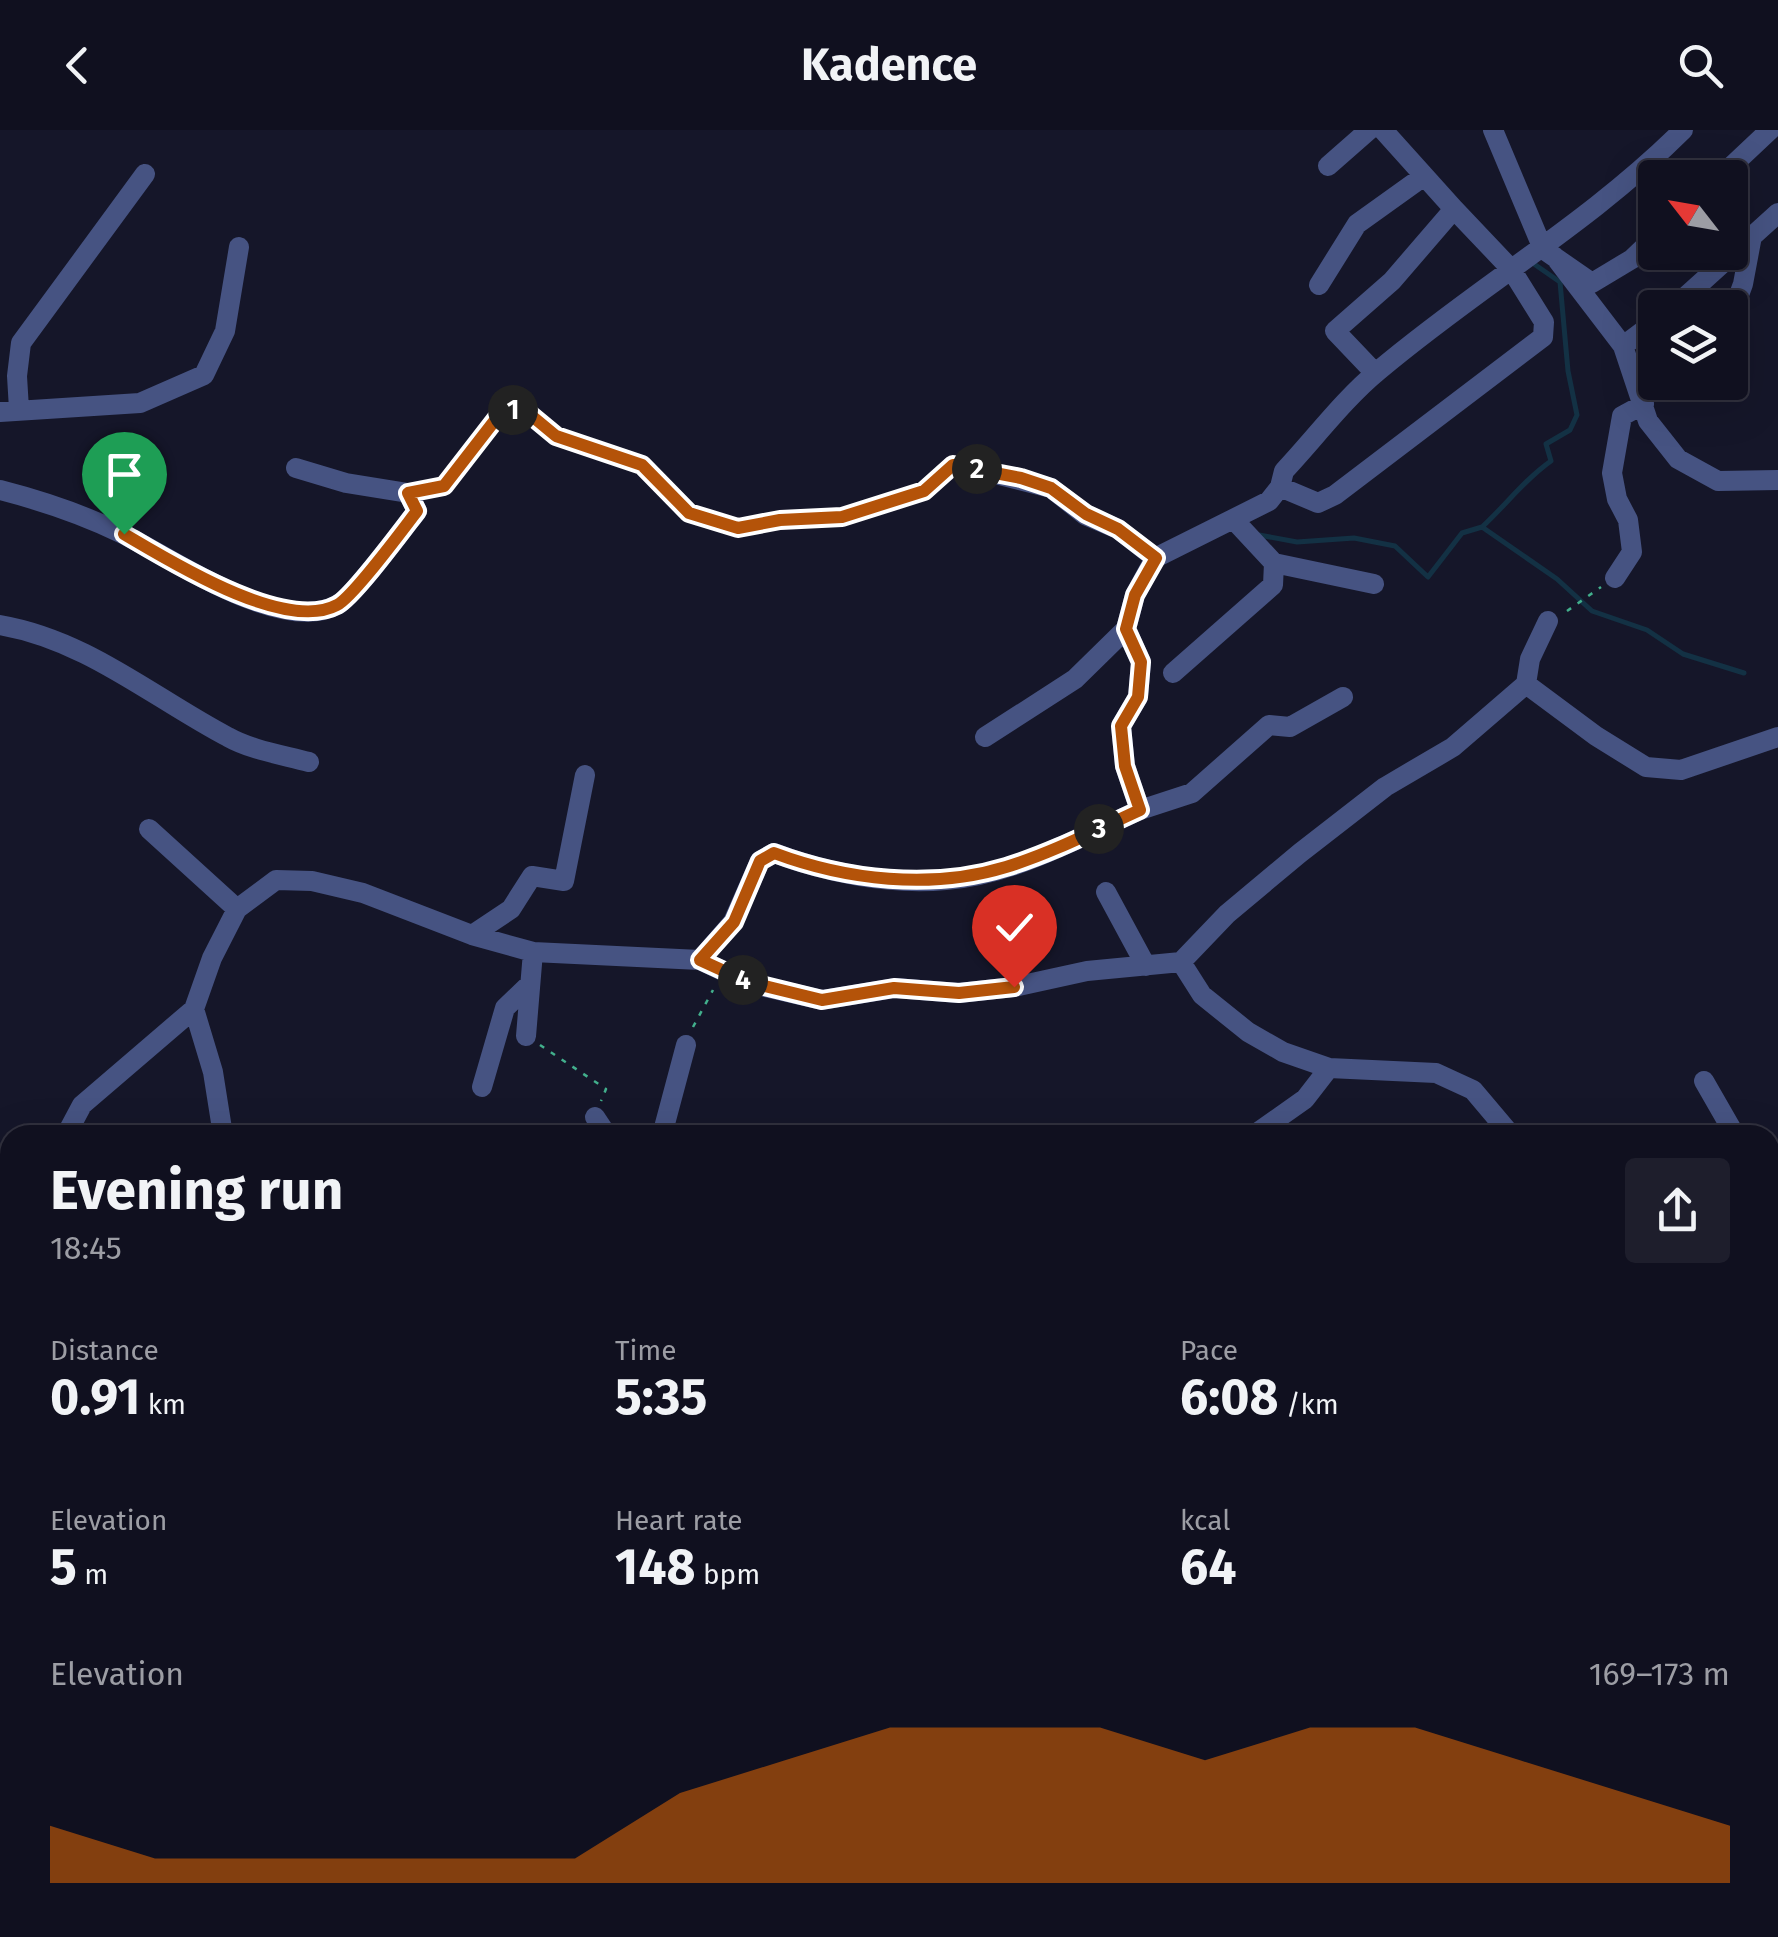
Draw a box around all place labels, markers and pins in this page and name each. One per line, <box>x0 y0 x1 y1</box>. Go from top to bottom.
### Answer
pin: 1 <box>488 385 538 435</box>
pin <box>82 432 167 535</box>
pin: 2 <box>952 444 1002 494</box>
pin: 3 <box>1074 804 1124 854</box>
pin <box>972 885 1057 988</box>
pin: 4 <box>718 955 768 1005</box>

